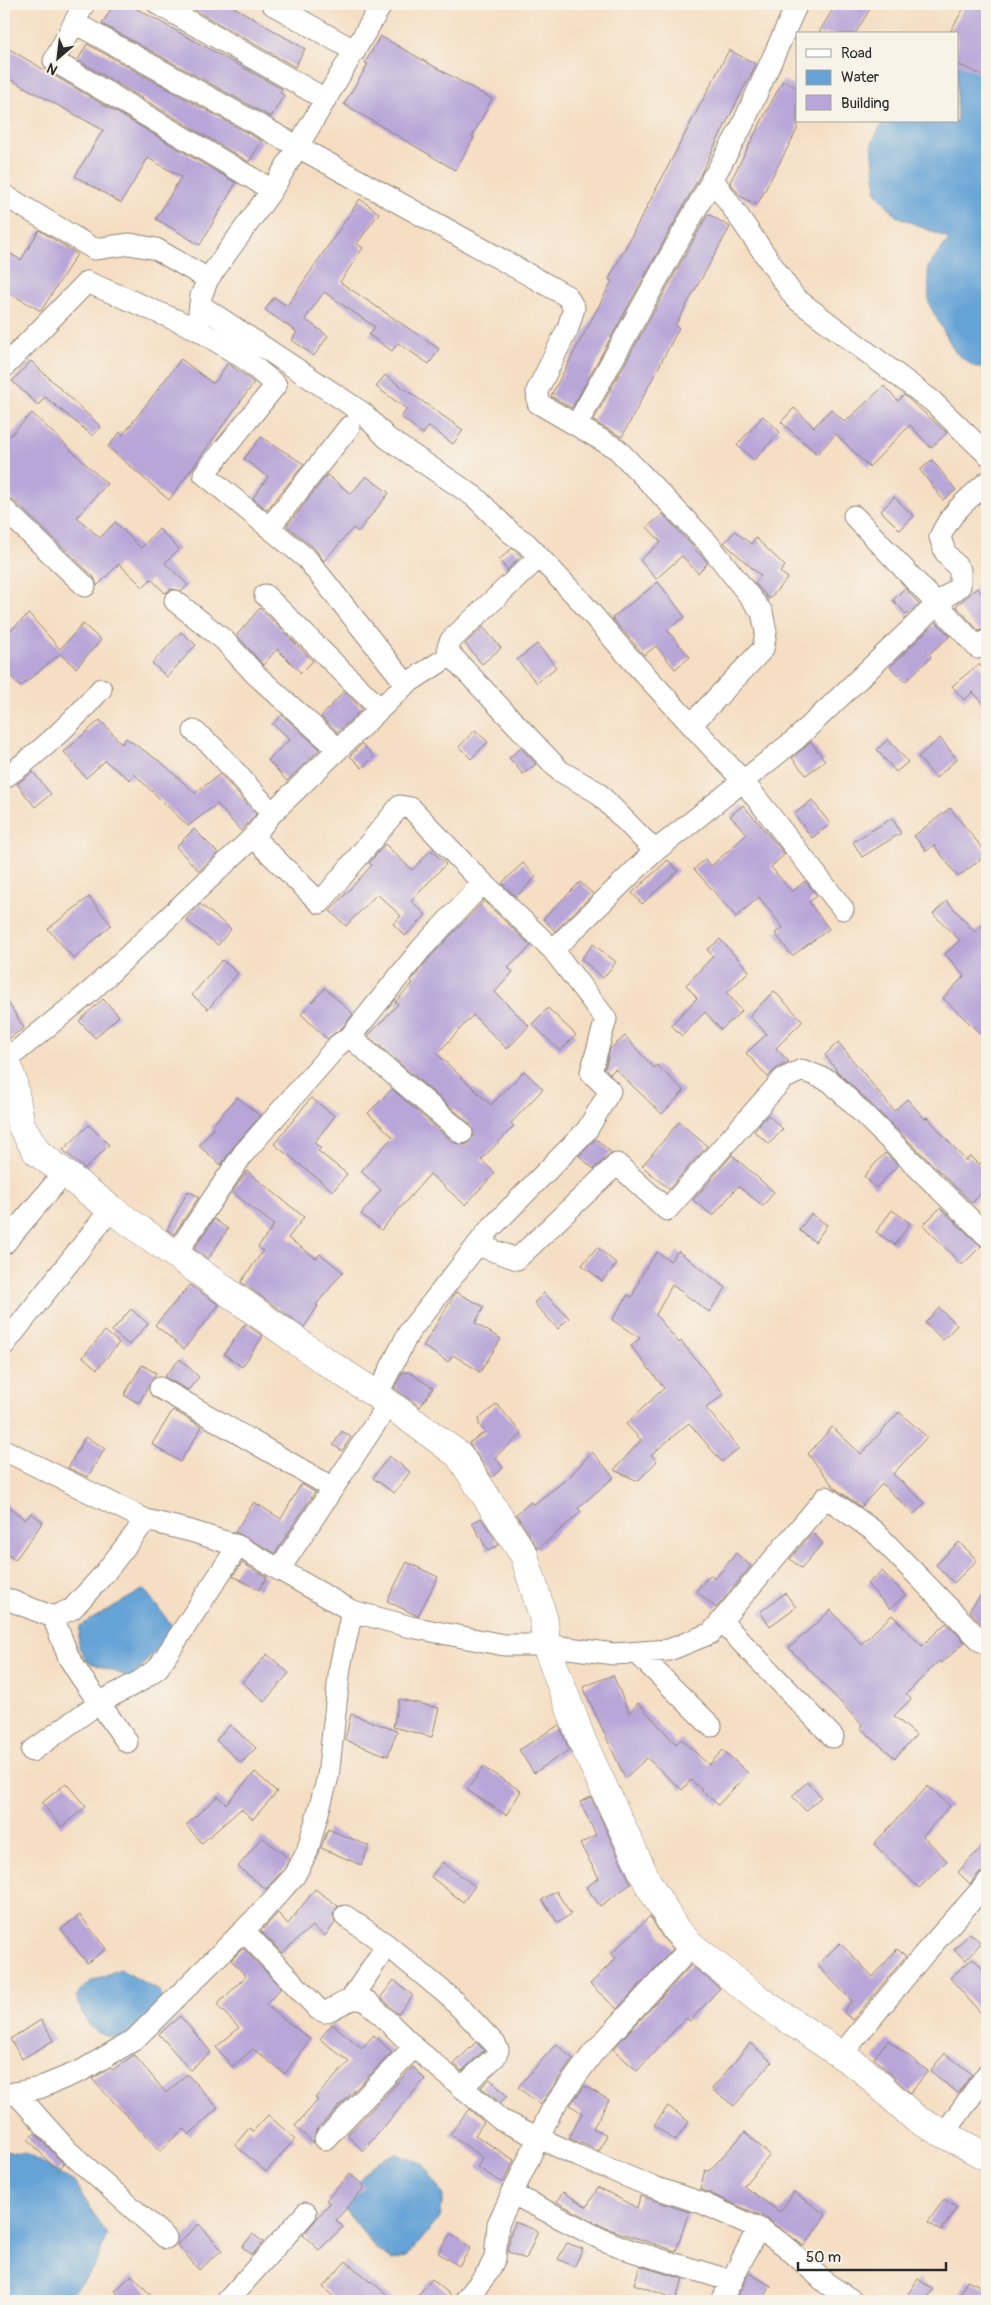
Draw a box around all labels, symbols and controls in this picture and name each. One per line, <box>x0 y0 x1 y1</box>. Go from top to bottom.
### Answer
north arrow <box>32 32 82 82</box>
legend <box>796 32 958 122</box>
text: Road <box>841 44 872 63</box>
text: N <box>44 59 60 79</box>
text: Water <box>841 68 880 87</box>
text: Building <box>841 94 889 113</box>
scale bar <box>798 2240 946 2272</box>
text: 50 m <box>806 2248 841 2267</box>

